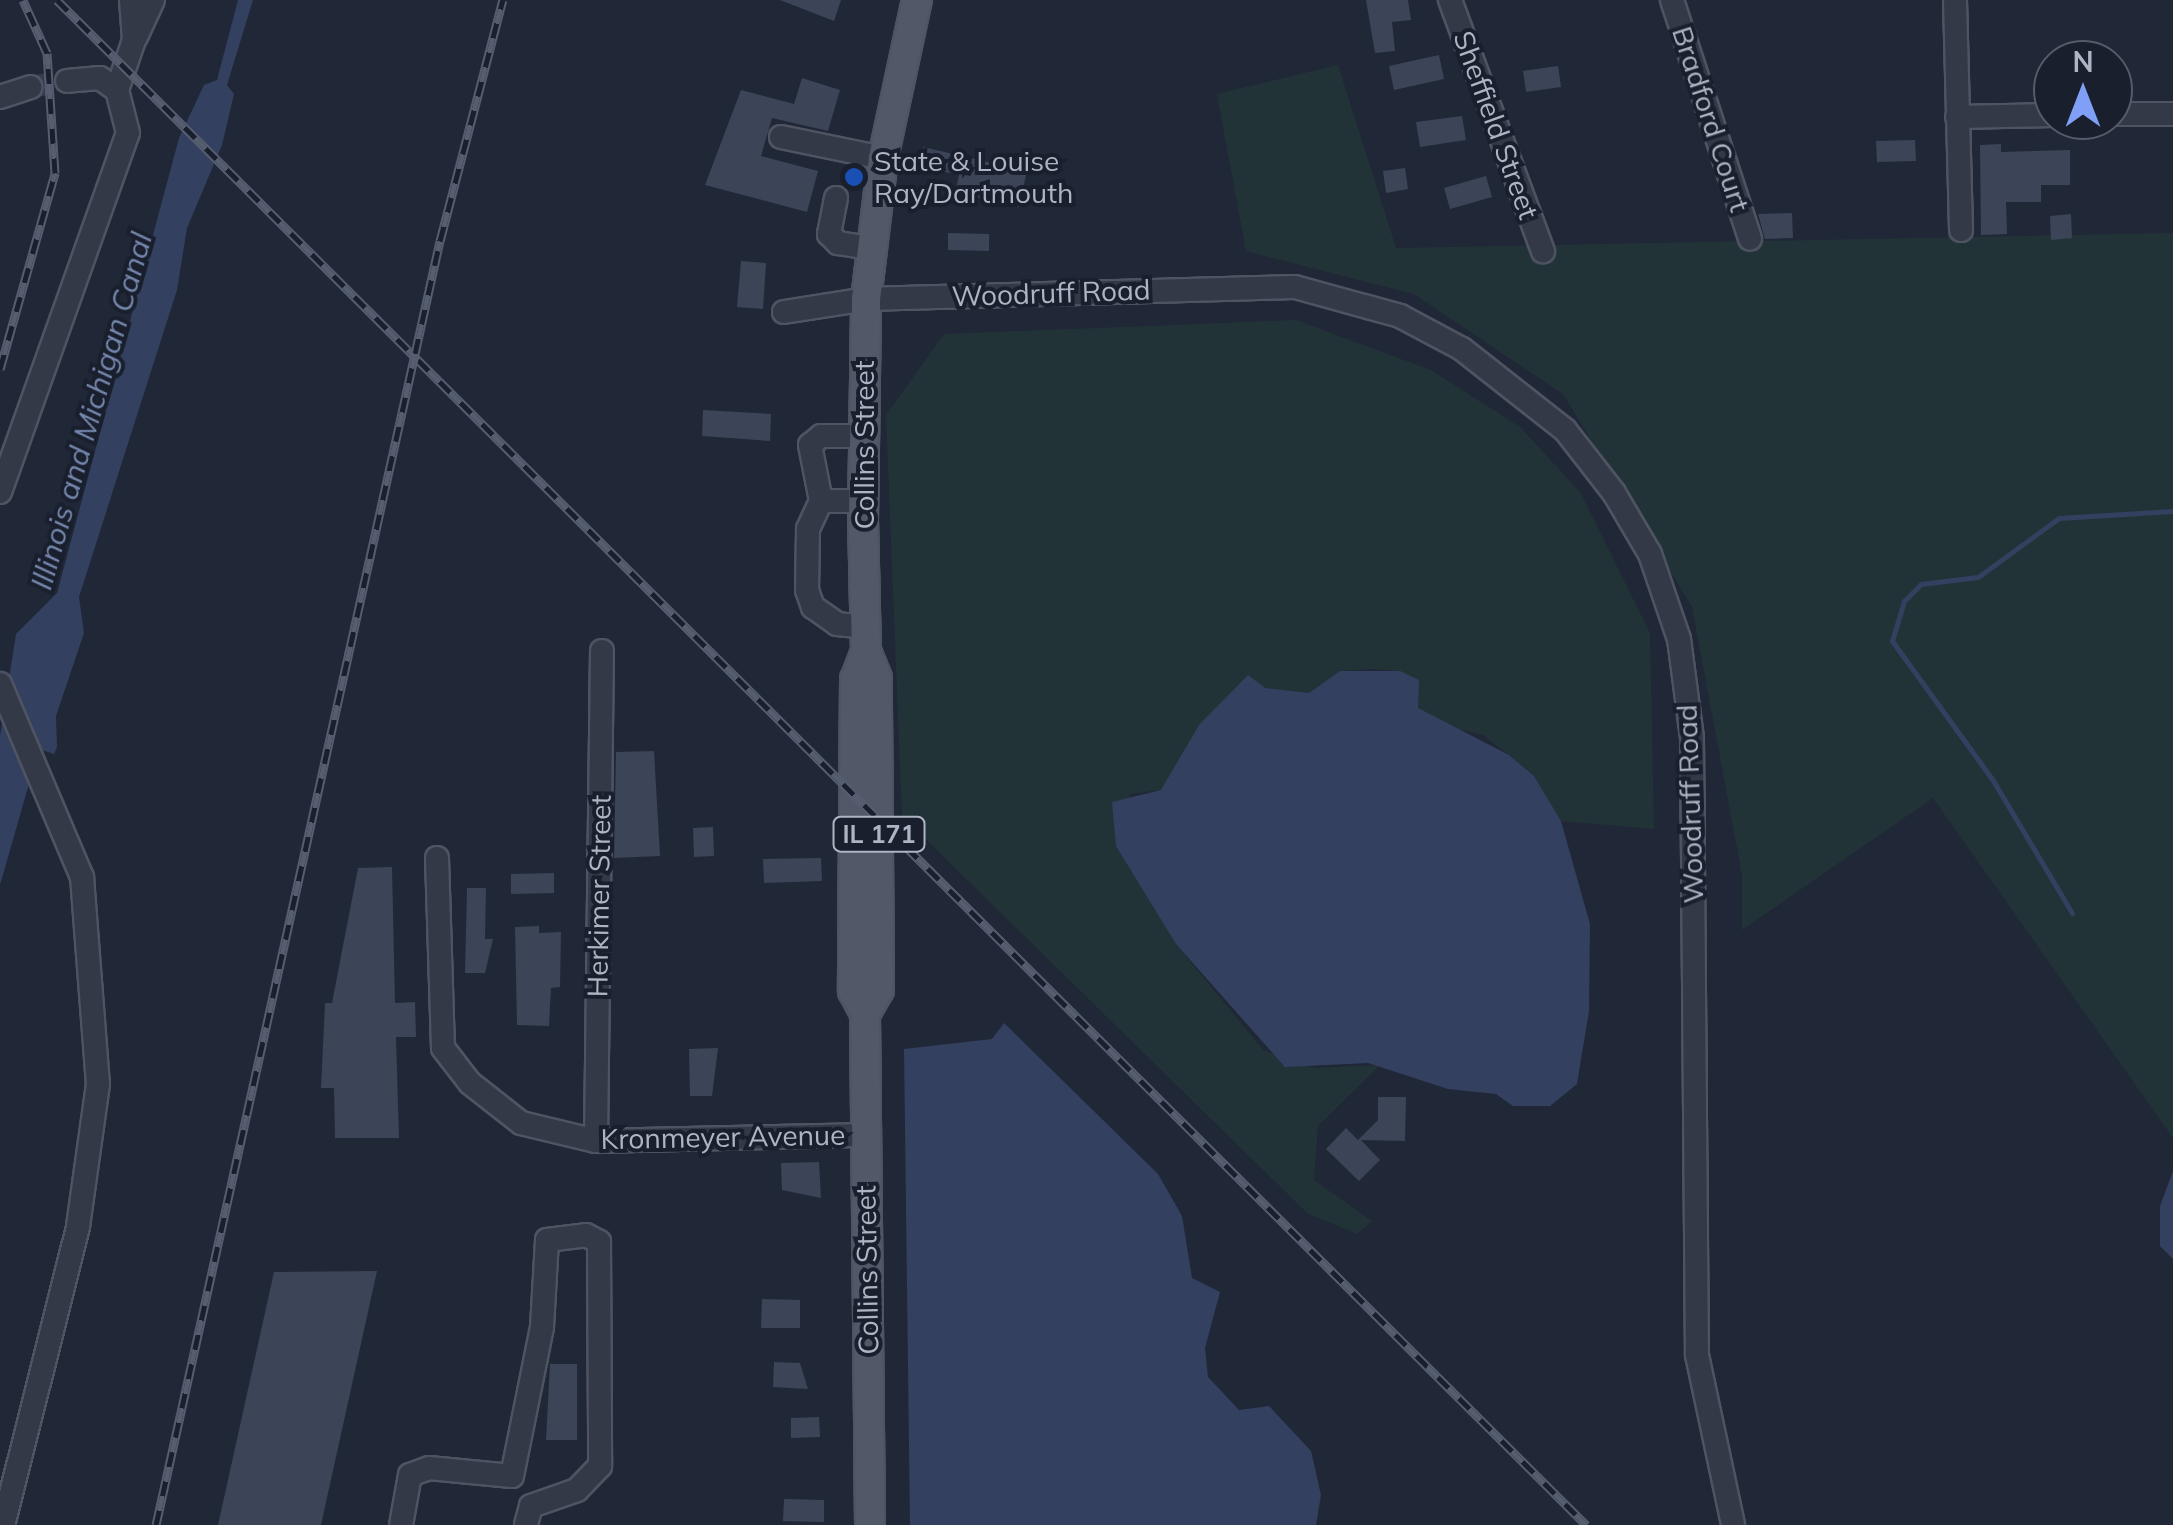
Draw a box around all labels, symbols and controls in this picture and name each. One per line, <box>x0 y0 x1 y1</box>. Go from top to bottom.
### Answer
street label: Bradford Court <box>1665 22 1757 216</box>
street label: Sheffield Street <box>1446 26 1546 224</box>
north arrow <box>2033 40 2133 140</box>
text: N <box>2072 44 2094 79</box>
place label: State & Louise Ray/Dartmouth <box>874 144 1073 210</box>
marker: State & Louise Ray/Dartmouth <box>843 166 865 188</box>
water label: Illinois and Michigan Canal <box>23 228 159 594</box>
street label: Woodruff Road <box>951 273 1151 313</box>
street label: Collins Street <box>847 360 881 530</box>
street label: Woodruff Road <box>1670 704 1710 904</box>
street label: Herkimer Street <box>580 794 618 998</box>
road number: IL 171 <box>832 814 926 854</box>
street label: Kronmeyer Avenue <box>600 1118 846 1156</box>
street label: Collins Street <box>849 1185 885 1355</box>

